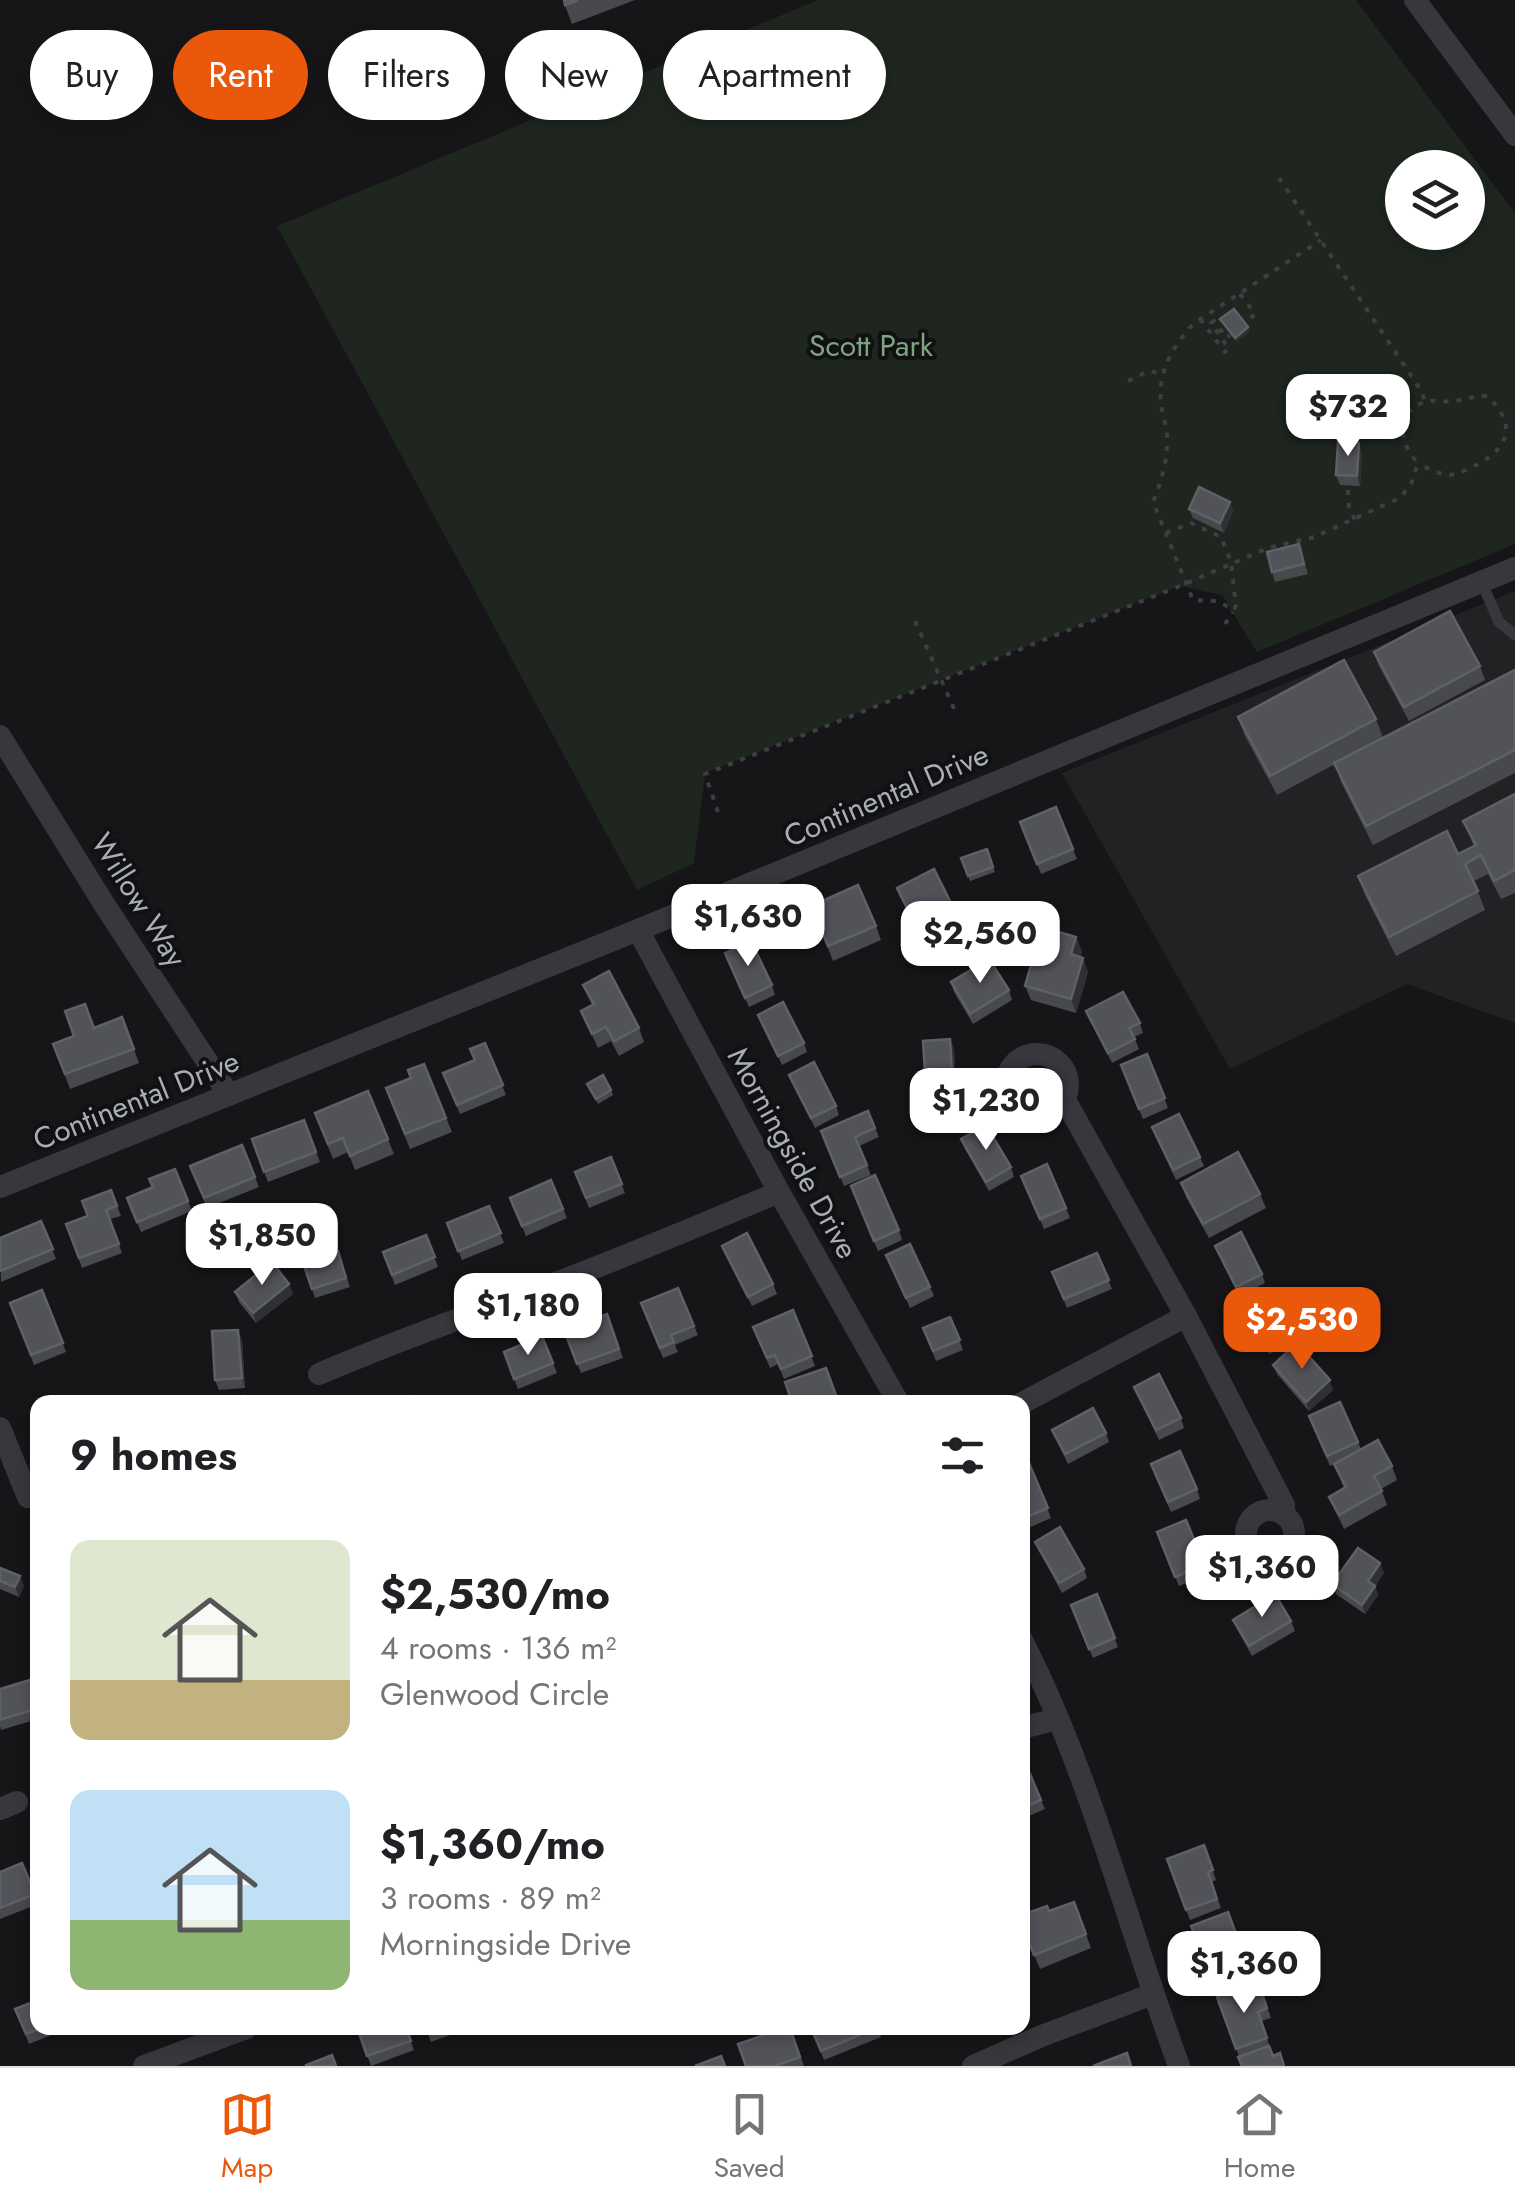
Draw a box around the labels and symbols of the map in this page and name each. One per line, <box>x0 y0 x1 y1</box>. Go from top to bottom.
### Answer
park label: Scott Park <box>809 324 934 367</box>
pin: $732 <box>1289 374 1407 459</box>
street label: Continental Drive <box>777 732 995 858</box>
street label: Willow Way <box>81 825 198 976</box>
pin: $1,630 <box>667 884 829 969</box>
pin: $2,560 <box>899 901 1061 986</box>
street label: Continental Drive <box>26 1039 246 1161</box>
street label: Morningside Drive <box>717 1040 869 1266</box>
pin: $1,230 <box>905 1068 1067 1153</box>
pin: $1,850 <box>181 1203 343 1288</box>
pin: $1,180 <box>447 1273 609 1358</box>
pin: $2,530 <box>1221 1287 1383 1372</box>
pin: $1,360 <box>1181 1535 1343 1620</box>
pin: $1,360 <box>1163 1931 1325 2016</box>

